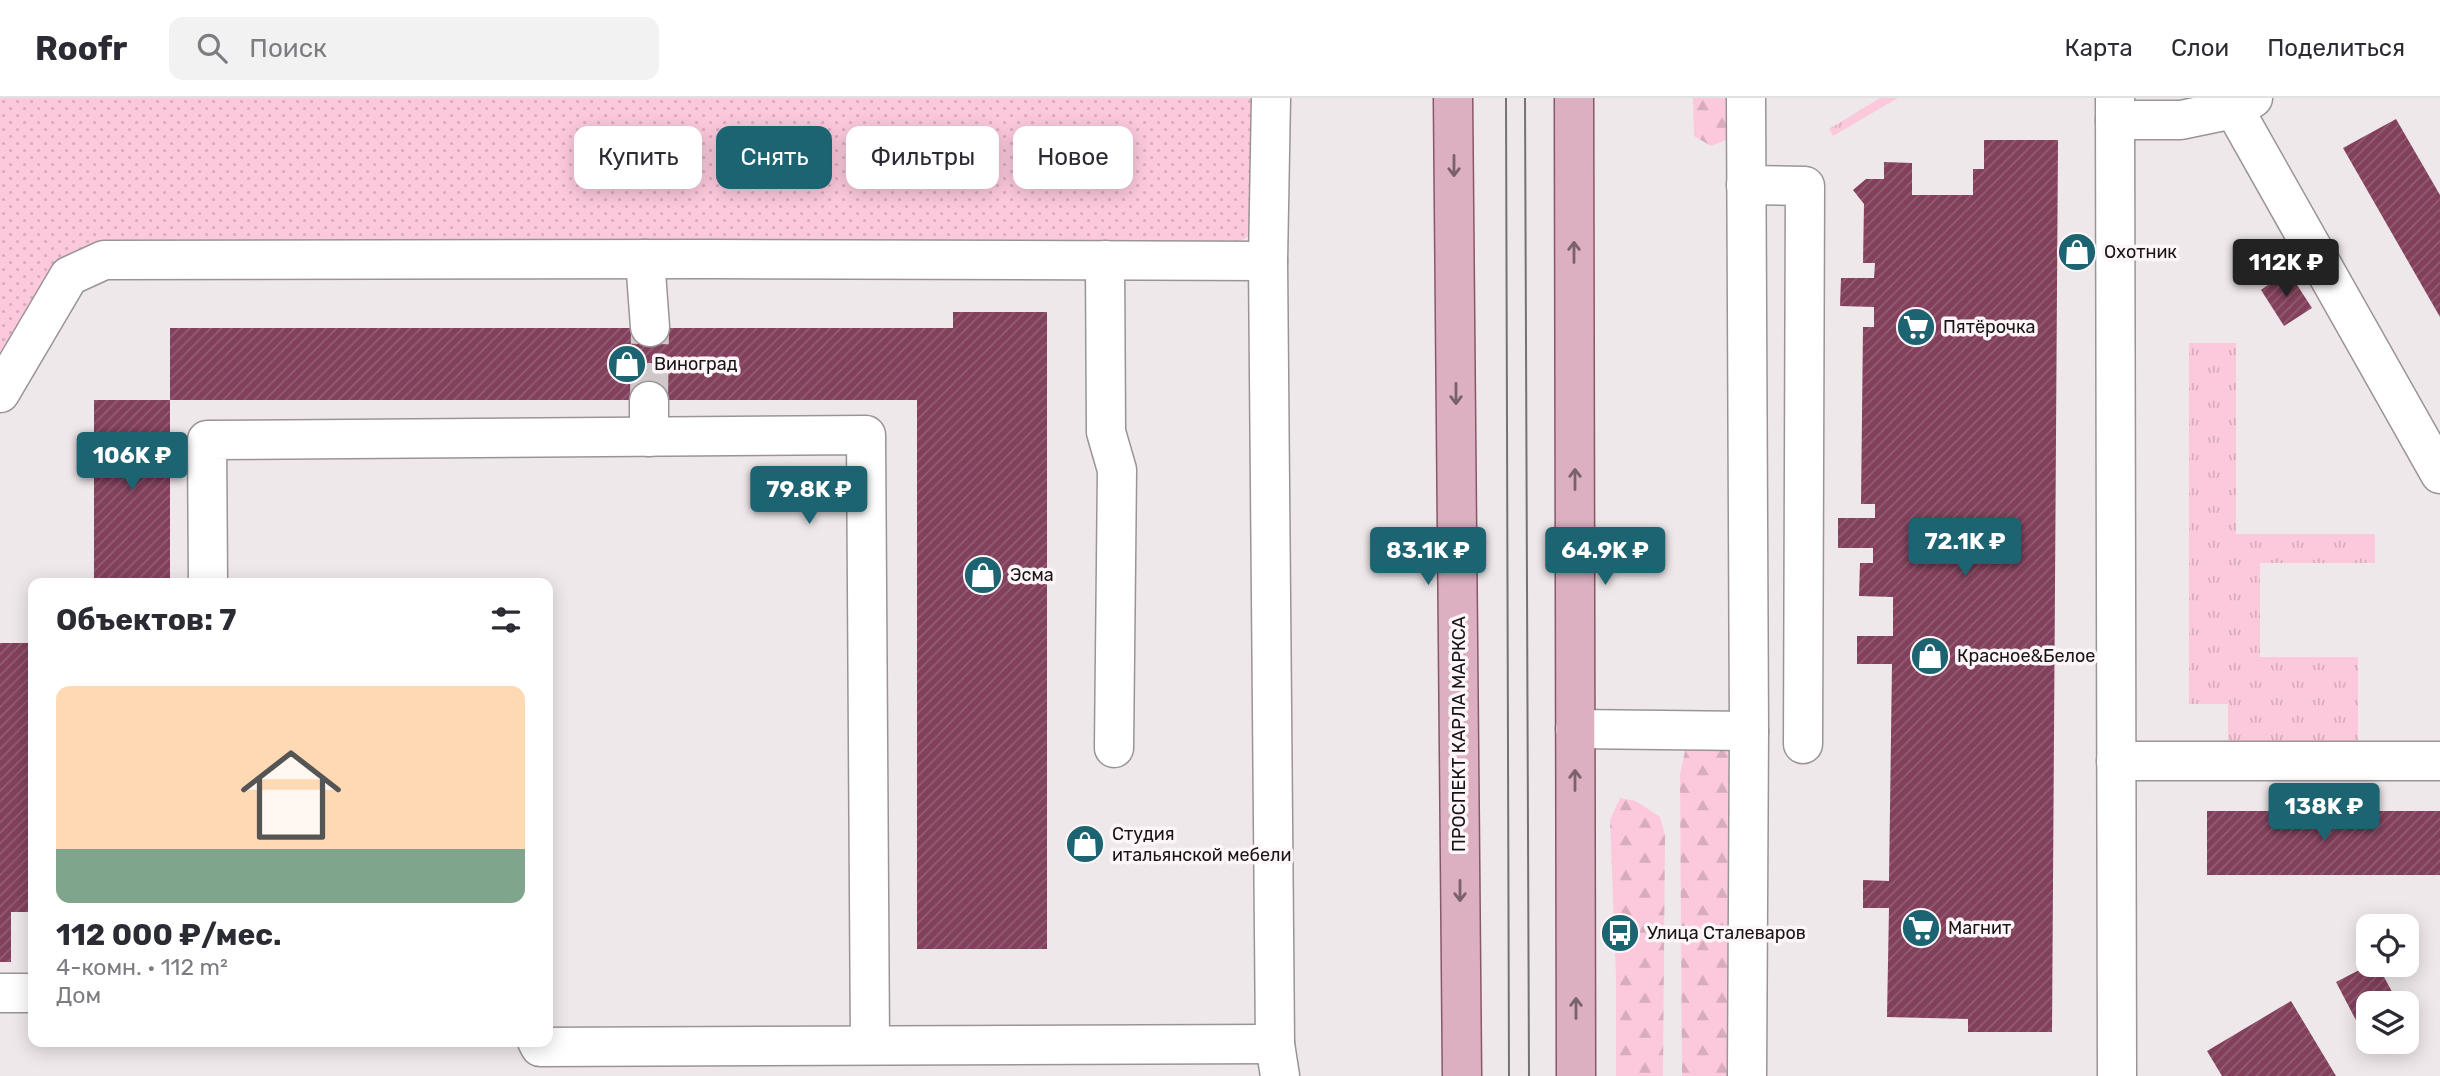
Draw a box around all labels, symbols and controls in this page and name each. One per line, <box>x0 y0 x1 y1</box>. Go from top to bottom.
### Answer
search box <box>169 17 659 80</box>
text: Roofr <box>35 29 127 68</box>
icon: search <box>193 29 231 67</box>
text: Поиск <box>249 33 327 64</box>
text: Карта <box>2064 34 2133 62</box>
text: Слои <box>2171 34 2229 62</box>
text: Поделиться <box>2267 34 2405 62</box>
chip: Купить <box>574 126 702 189</box>
chip: Снять <box>716 126 832 189</box>
chip: Фильтры <box>846 126 999 189</box>
chip: Новое <box>1013 126 1133 189</box>
one-way arrow <box>1447 154 1461 177</box>
shop icon: Охотник <box>2056 231 2098 273</box>
pin: 112K ₽ <box>2229 240 2343 299</box>
one-way arrow <box>1567 241 1581 264</box>
place label: Охотник <box>2104 241 2177 263</box>
text: 112K ₽ <box>2249 248 2323 276</box>
supermarket icon: Пятёрочка <box>1895 306 1937 348</box>
place label: Пятёрочка <box>1943 316 2036 338</box>
shop icon: Виноград <box>606 343 648 385</box>
place label: Виноград <box>654 353 738 375</box>
one-way arrow <box>1449 382 1463 405</box>
pin: 106K ₽ <box>75 432 189 492</box>
text: 106K ₽ <box>93 441 171 469</box>
pin: 79.8K ₽ <box>744 466 874 526</box>
one-way arrow <box>1568 468 1582 491</box>
text: 79.8K ₽ <box>766 475 852 503</box>
pin: 72.1K ₽ <box>1900 518 2030 578</box>
text: 72.1K ₽ <box>1924 527 2006 555</box>
pin: 83.1K ₽ <box>1363 528 1493 587</box>
pin: 64.9K ₽ <box>1540 528 1670 587</box>
text: 83.1K ₽ <box>1386 536 1470 564</box>
text: 64.9K ₽ <box>1561 536 1649 564</box>
shop icon: Эсма <box>962 554 1004 596</box>
place label: Эсма <box>1010 564 1054 586</box>
icon: filters <box>487 601 525 639</box>
text: Объектов: 7 <box>56 602 237 638</box>
street label: ПРОСПЕКТ КАРЛА МАРКСА <box>1448 616 1470 852</box>
shop icon: Красное&Белое <box>1909 635 1951 677</box>
place label: Красное&Белое <box>1957 645 2095 667</box>
icon: home <box>228 732 354 858</box>
one-way arrow <box>1569 769 1582 792</box>
pin: 138K ₽ <box>2267 784 2381 843</box>
text: 138K ₽ <box>2285 792 2363 820</box>
shop icon: Студия итальянской мебели <box>1064 823 1106 865</box>
place label: Студия итальянской мебели <box>1112 823 1291 866</box>
one-way arrow <box>1453 879 1467 902</box>
supermarket icon: Магнит <box>1900 907 1942 949</box>
bus stop icon: Улица Сталеваров <box>1599 912 1641 954</box>
map controls <box>2356 914 2419 1054</box>
button: locate <box>2356 914 2419 977</box>
text: 112 000 ₽/мес. <box>56 917 281 953</box>
place label: Магнит <box>1948 917 2011 939</box>
place label: Улица Сталеваров <box>1647 922 1806 944</box>
text: 4-комн. · 112 m² <box>56 953 228 981</box>
text: Дом <box>56 981 101 1009</box>
button: layers <box>2356 991 2419 1054</box>
one-way arrow <box>1569 997 1583 1020</box>

